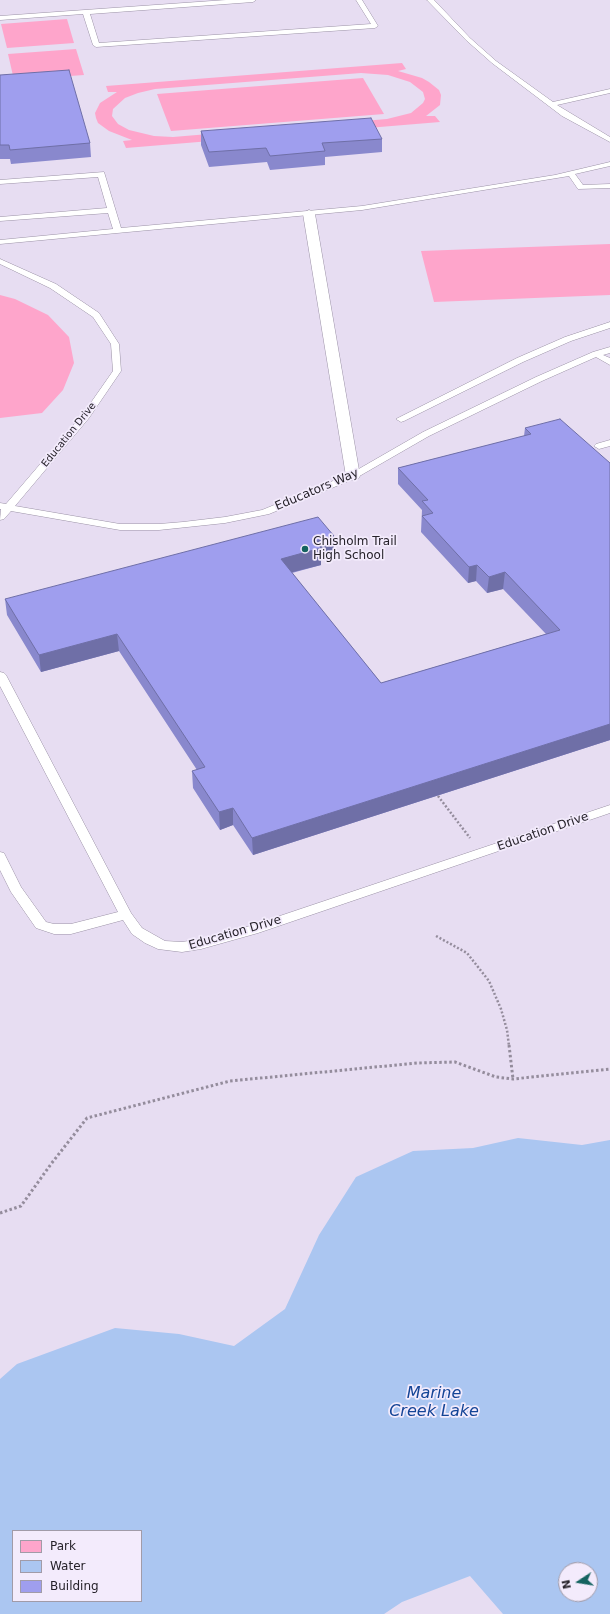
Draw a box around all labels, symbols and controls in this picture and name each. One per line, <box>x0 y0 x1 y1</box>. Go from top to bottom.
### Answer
street label: Education Drive <box>39 400 99 470</box>
street label: Educators Way <box>273 466 361 514</box>
place label: Chisholm Trail High School <box>313 535 397 563</box>
marker: Chisholm Trail High School <box>300 544 310 554</box>
street label: Education Drive <box>495 810 591 854</box>
street label: Education Drive <box>187 913 283 953</box>
water label: Marine Creek Lake <box>389 1384 479 1422</box>
legend <box>12 1530 142 1602</box>
text: Park <box>50 1539 76 1553</box>
text: Water <box>50 1559 85 1573</box>
north arrow <box>558 1562 598 1602</box>
text: Building <box>50 1579 99 1593</box>
text: N <box>559 1579 574 1590</box>

